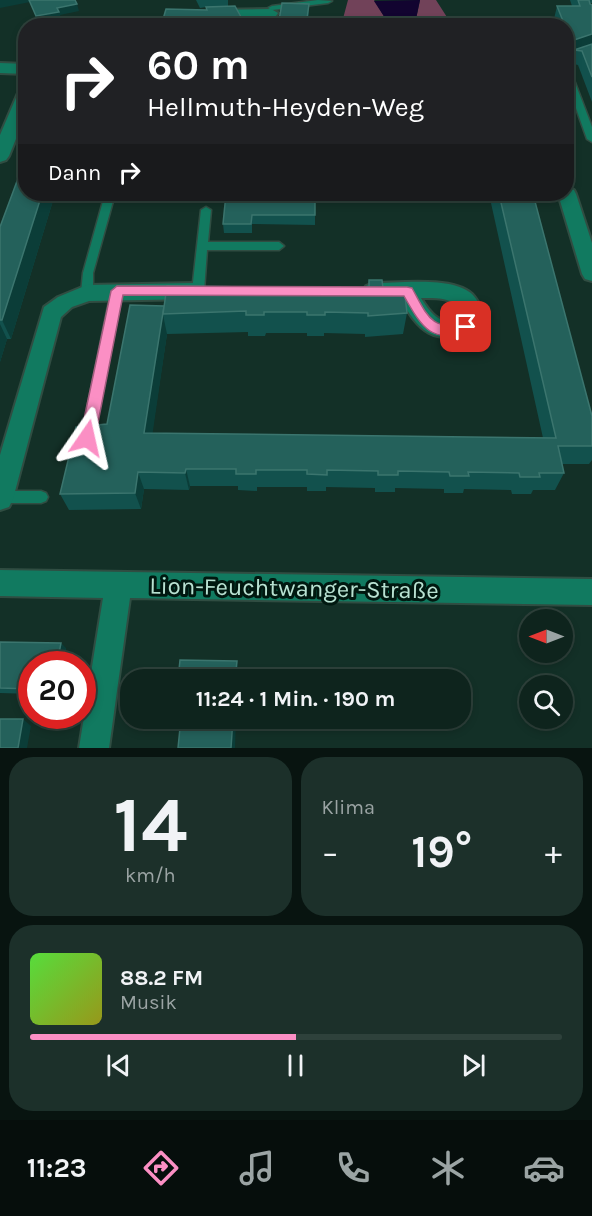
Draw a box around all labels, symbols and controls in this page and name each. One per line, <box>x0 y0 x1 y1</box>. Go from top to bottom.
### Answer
text: 60 m <box>147 40 250 90</box>
icon: right <box>48 42 126 120</box>
text: Hellmuth-Heyden-Weg <box>147 91 424 123</box>
icon: right <box>113 156 146 189</box>
text: Dann <box>48 160 101 186</box>
pin <box>440 301 491 352</box>
icon: arrive <box>449 310 482 343</box>
position arrow <box>55 406 119 470</box>
street label: Lion-Feuchtwanger-Straße <box>149 571 439 605</box>
north arrow <box>519 609 573 663</box>
map controls <box>519 609 573 729</box>
speed limit sign: 20 <box>18 651 96 729</box>
button: search <box>519 675 573 729</box>
text: 11:24 · 1 Min. · 190 m <box>196 686 395 712</box>
text: 14 <box>113 779 187 871</box>
text: Klima <box>322 796 375 819</box>
text: 19° <box>411 826 472 878</box>
text: − <box>322 833 339 871</box>
text: + <box>545 833 562 871</box>
text: km/h <box>125 864 176 887</box>
text: 88.2 FM <box>120 965 203 991</box>
text: Musik <box>120 991 177 1014</box>
icon: previous <box>102 1049 135 1082</box>
icon: pause <box>279 1049 312 1082</box>
icon: next <box>457 1049 490 1082</box>
icon: directions <box>140 1147 182 1189</box>
icon: music <box>236 1147 278 1189</box>
icon: phone <box>332 1147 374 1189</box>
icon: climate <box>427 1147 469 1189</box>
icon: car <box>523 1147 565 1189</box>
text: 11:23 <box>27 1152 87 1184</box>

